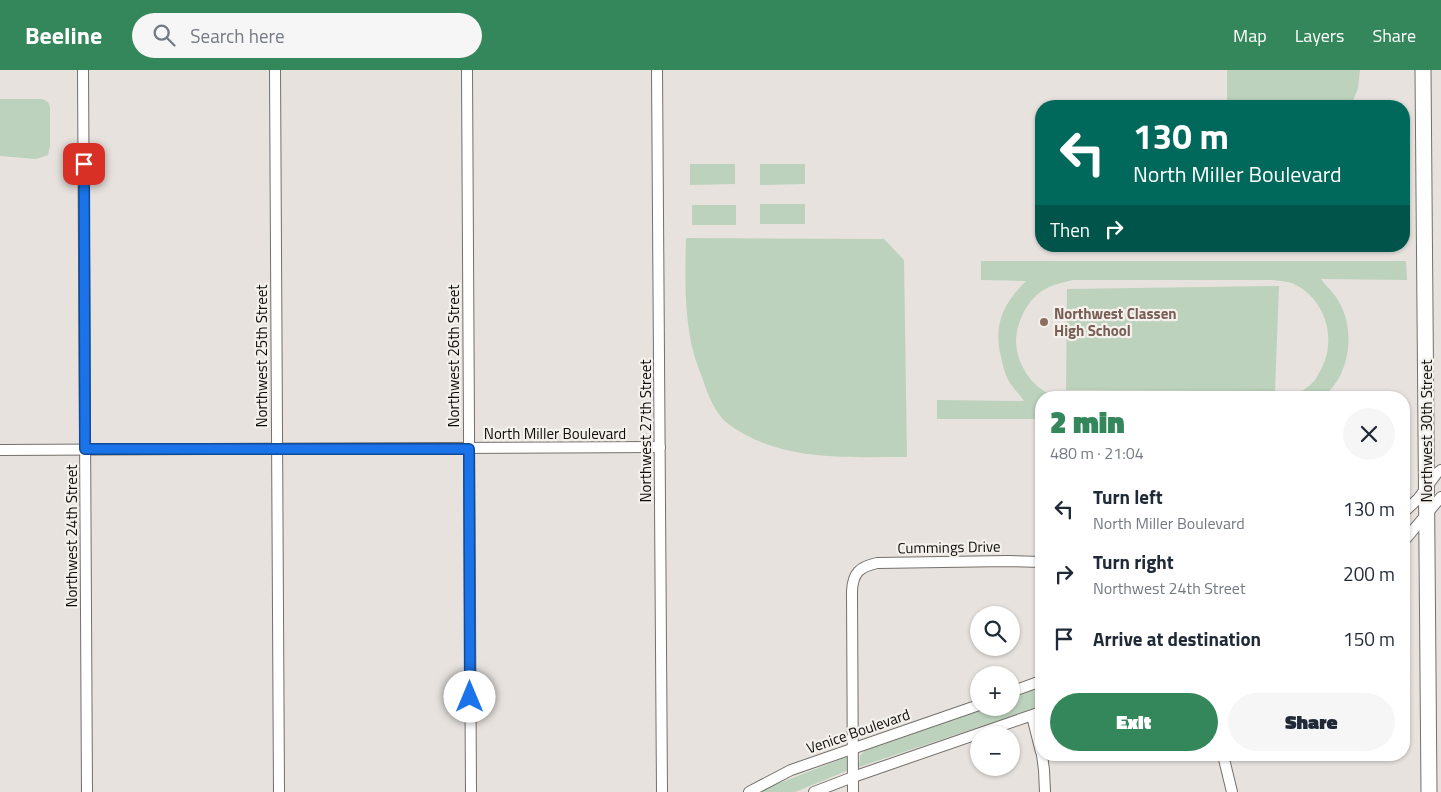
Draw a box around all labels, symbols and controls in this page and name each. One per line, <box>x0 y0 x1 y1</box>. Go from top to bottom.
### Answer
search box <box>132 13 482 58</box>
text: Beeline <box>25 17 102 53</box>
icon: search <box>150 21 178 49</box>
text: Search here <box>190 21 285 50</box>
text: Map <box>1233 22 1267 49</box>
text: Layers <box>1295 22 1344 49</box>
text: Share <box>1372 22 1416 49</box>
text: 130 m <box>1133 109 1229 163</box>
icon: left <box>1050 120 1115 185</box>
pin <box>63 143 105 185</box>
icon: arrive <box>70 150 98 178</box>
text: North Miller Boulevard <box>1133 157 1342 191</box>
text: Then <box>1050 215 1090 244</box>
icon: right <box>1100 215 1128 243</box>
street label: Northwest 25th Street <box>250 284 273 427</box>
street label: Northwest 26th Street <box>442 284 465 427</box>
place label: Northwest Classen High School <box>1054 302 1177 342</box>
marker: Northwest Classen High School <box>1038 316 1050 328</box>
street label: Northwest 27th Street <box>634 359 657 502</box>
street label: Northwest 30th Street <box>1415 359 1438 502</box>
text: 2 min <box>1050 399 1125 445</box>
button: close <box>1343 408 1395 460</box>
street label: North Miller Boulevard <box>484 422 626 445</box>
text: 480 m · 21:04 <box>1050 441 1144 465</box>
street label: Northwest 24th Street <box>60 464 83 607</box>
text: Turn left <box>1093 482 1163 511</box>
text: 130 m <box>1343 494 1395 523</box>
icon: left <box>1050 495 1078 523</box>
text: North Miller Boulevard <box>1093 511 1245 535</box>
street label: Cummings Drive <box>897 535 1001 559</box>
text: Turn right <box>1093 547 1174 576</box>
text: 200 m <box>1343 559 1395 588</box>
icon: right <box>1050 560 1078 588</box>
text: Northwest 24th Street <box>1093 576 1246 600</box>
map controls <box>970 606 1020 776</box>
button: search <box>970 606 1020 656</box>
text: Arrive at destination <box>1093 624 1261 653</box>
text: 150 m <box>1343 624 1395 653</box>
icon: arrive <box>1050 625 1078 653</box>
button: + <box>970 666 1020 716</box>
position arrow <box>443 670 495 722</box>
button: Exit <box>1050 693 1218 751</box>
button: Share <box>1228 693 1395 751</box>
street label: Venice Boulevard <box>803 703 913 759</box>
button: − <box>970 726 1020 776</box>

